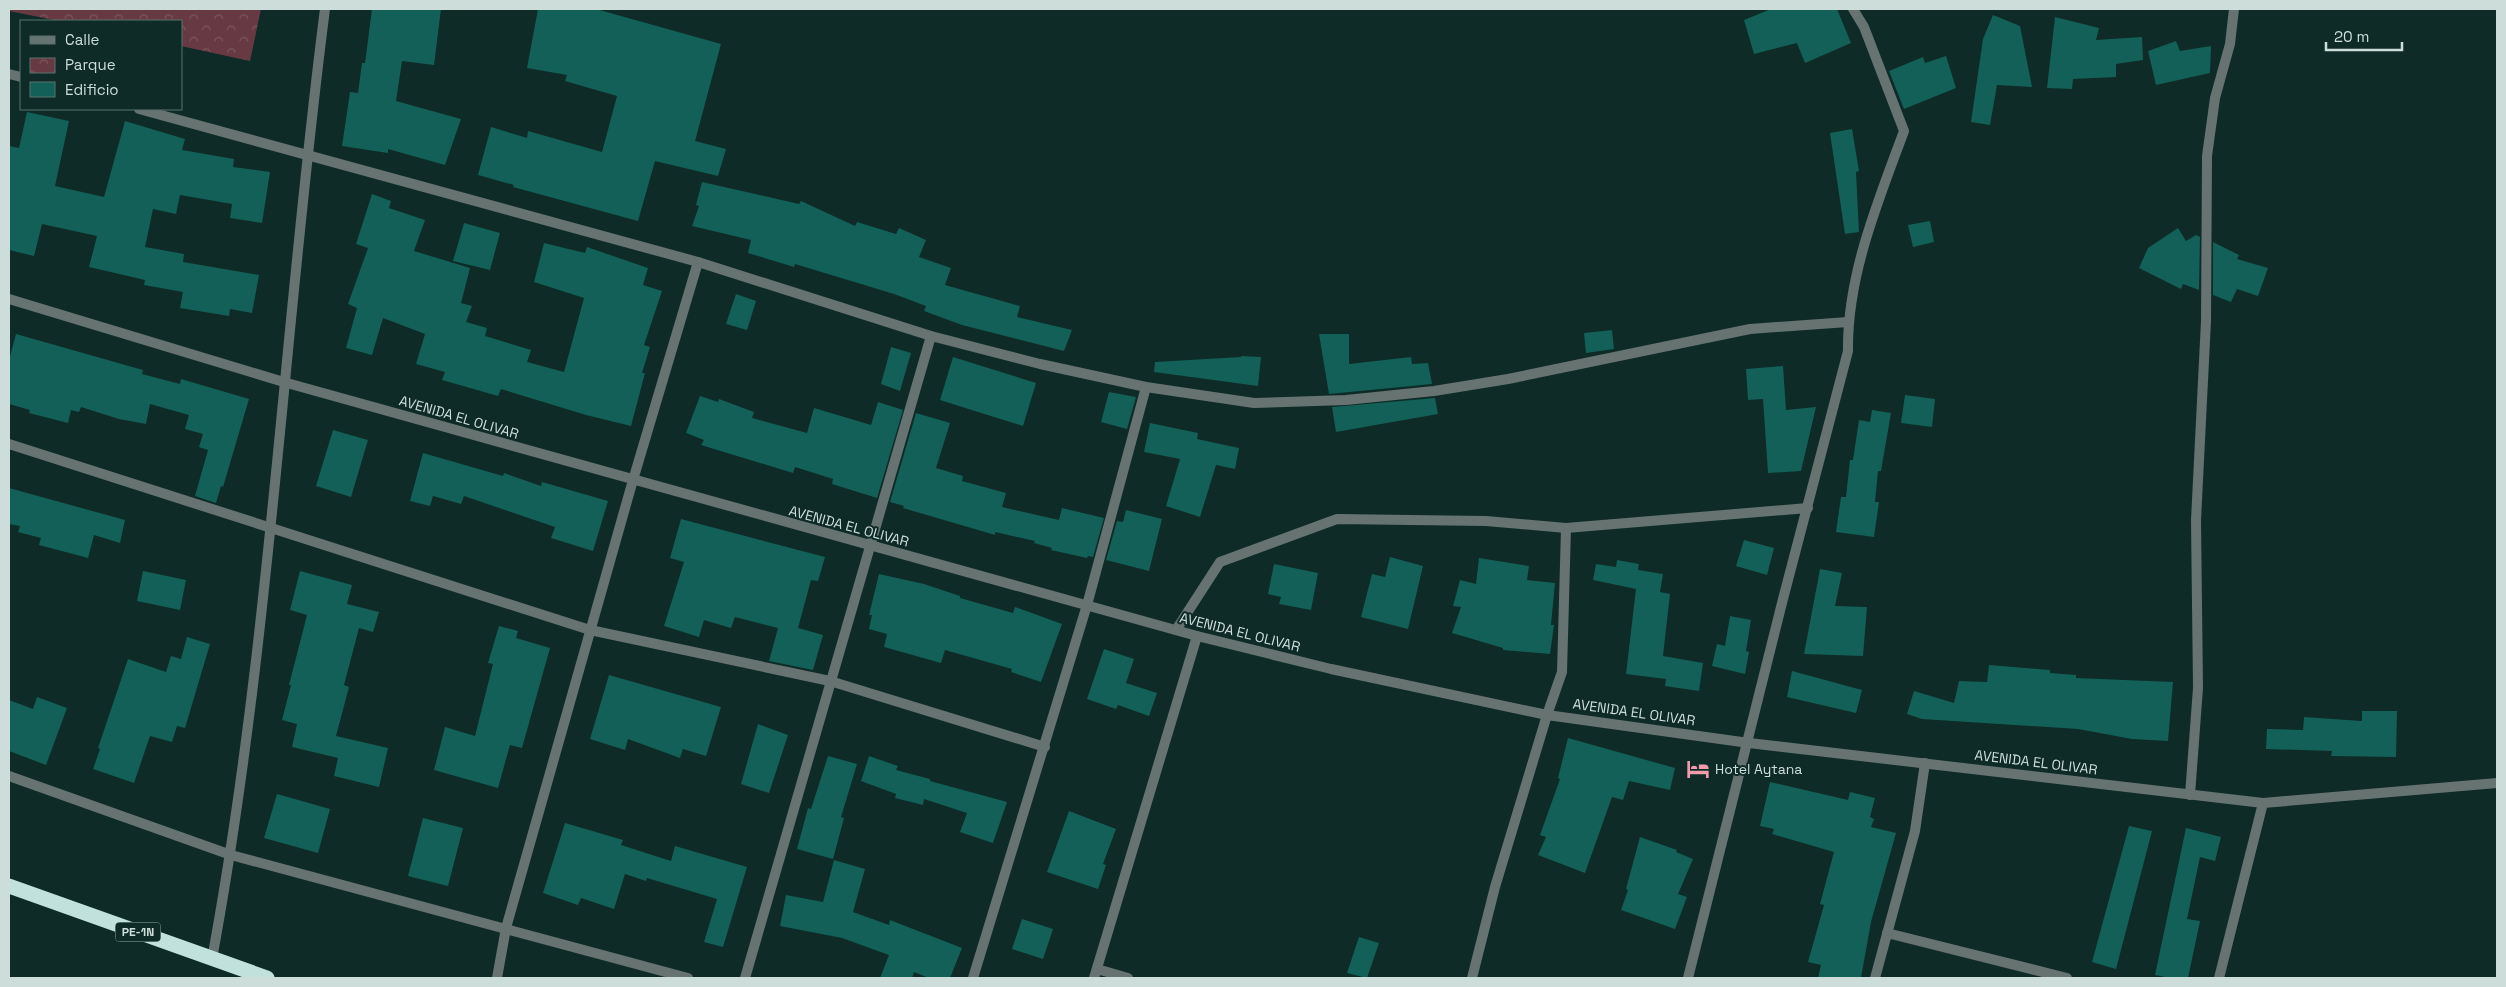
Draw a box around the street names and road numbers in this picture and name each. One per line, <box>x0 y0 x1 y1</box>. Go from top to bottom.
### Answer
street label: AVENIDA EL OLIVAR <box>397 391 521 443</box>
street label: AVENIDA EL OLIVAR <box>787 501 911 551</box>
street label: AVENIDA EL OLIVAR <box>1178 608 1302 656</box>
street label: AVENIDA EL OLIVAR <box>1572 694 1697 730</box>
street label: AVENIDA EL OLIVAR <box>1974 746 2099 778</box>
road number: PE-1N <box>116 922 160 942</box>

